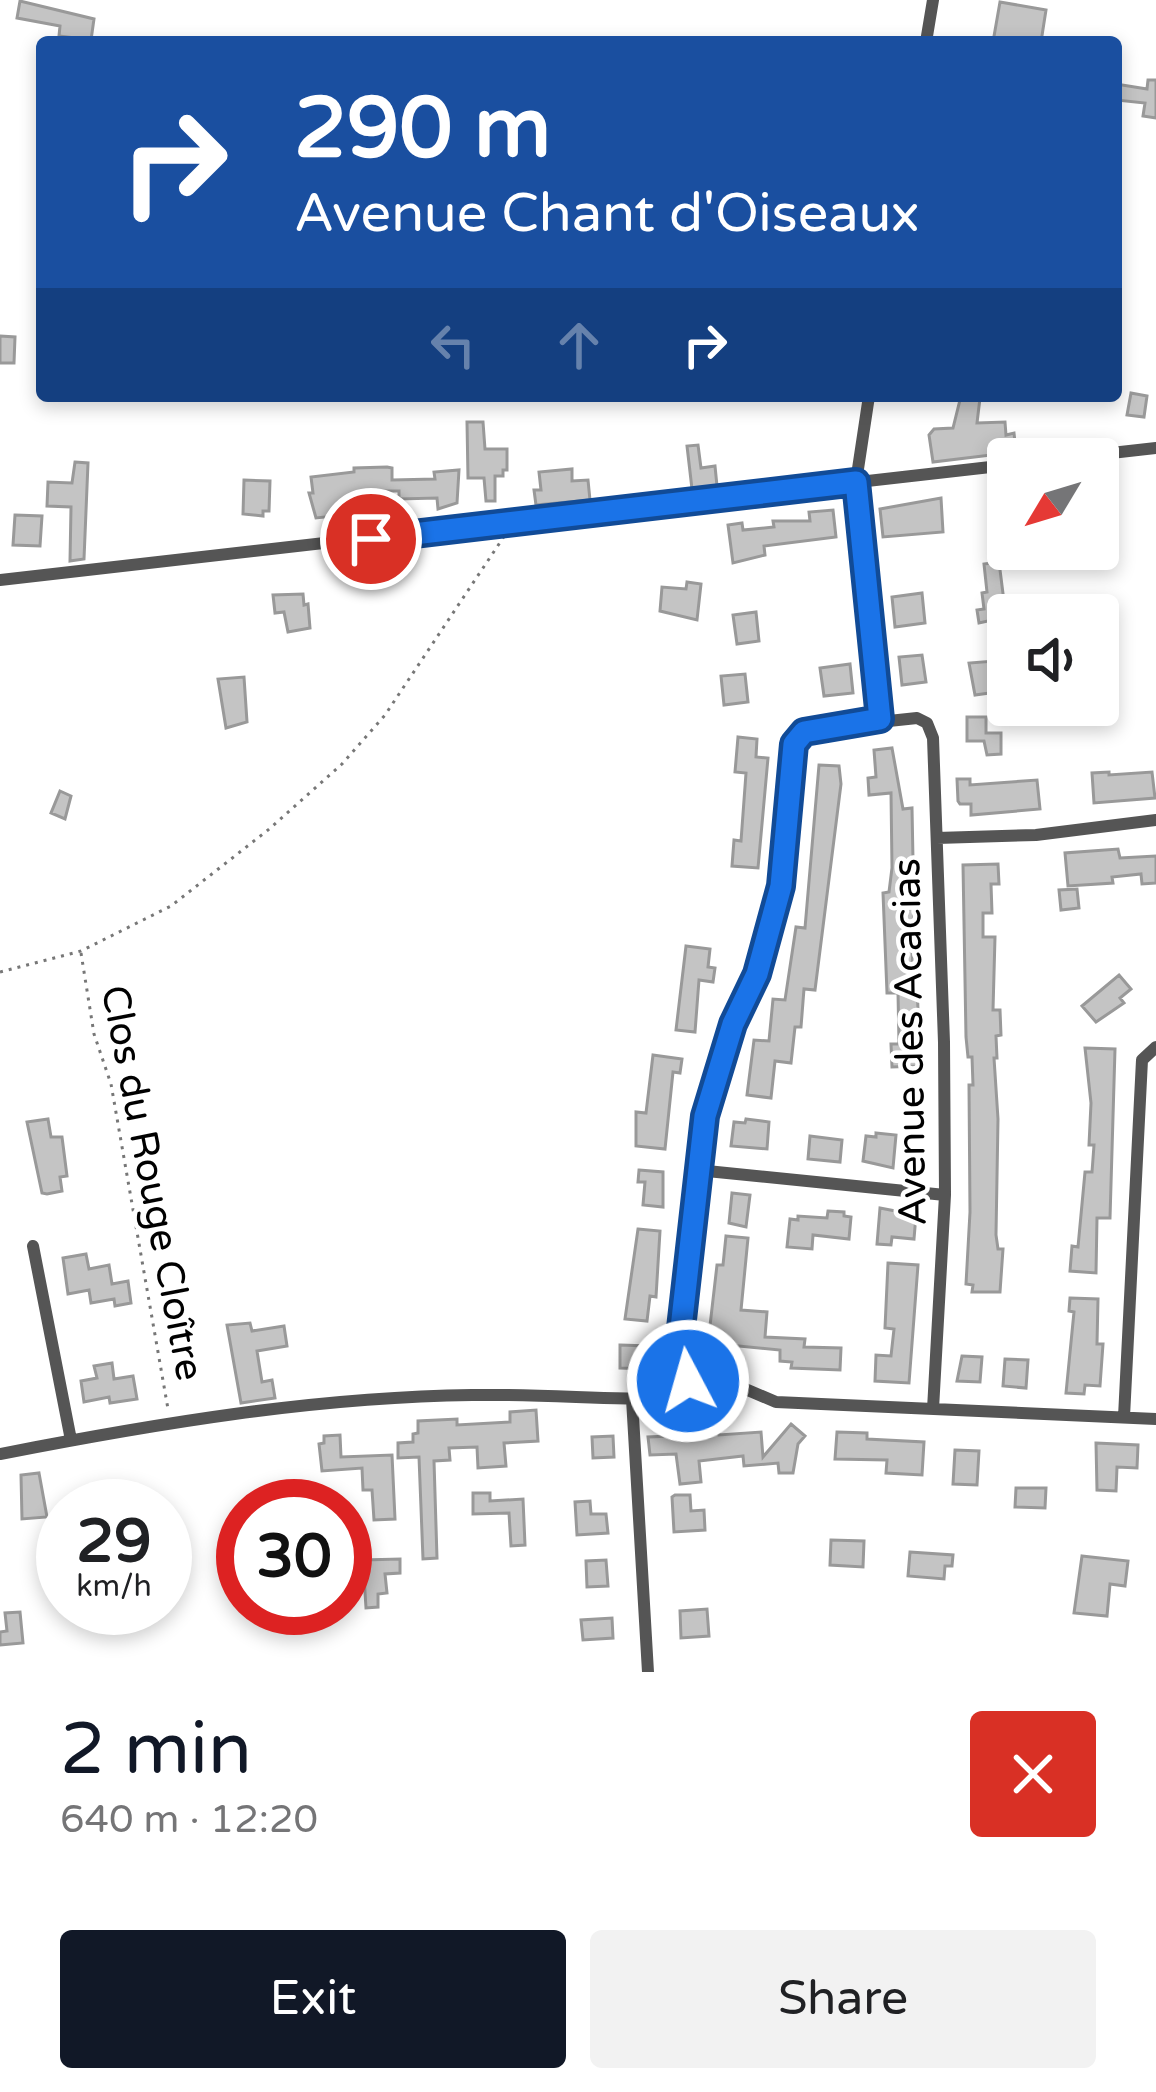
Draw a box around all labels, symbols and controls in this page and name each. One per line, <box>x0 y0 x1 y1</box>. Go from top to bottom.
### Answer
text: 290 m <box>294 79 551 180</box>
icon: right <box>96 84 252 240</box>
text: Avenue Chant d'Oiseaux <box>294 181 920 246</box>
icon: left <box>420 312 486 378</box>
icon: ahead <box>546 312 612 378</box>
icon: right <box>672 312 738 378</box>
north arrow <box>987 438 1119 570</box>
map controls <box>987 438 1119 726</box>
pin <box>320 488 422 590</box>
icon: arrive <box>338 506 404 572</box>
button: sound <box>987 594 1119 726</box>
street label: Avenue des Acacias <box>883 858 937 1226</box>
street label: Clos du Rouge Cloître <box>91 981 213 1385</box>
position arrow <box>625 1318 751 1444</box>
speed limit sign: 30 <box>216 1479 372 1635</box>
text: 29 <box>76 1506 152 1578</box>
text: km/h <box>76 1568 152 1605</box>
text: 2 min <box>60 1707 252 1794</box>
button: close <box>970 1711 1096 1837</box>
text: 640 m · 12:20 <box>60 1796 318 1843</box>
button: Exit <box>60 1930 566 2068</box>
button: Share <box>590 1930 1096 2068</box>

